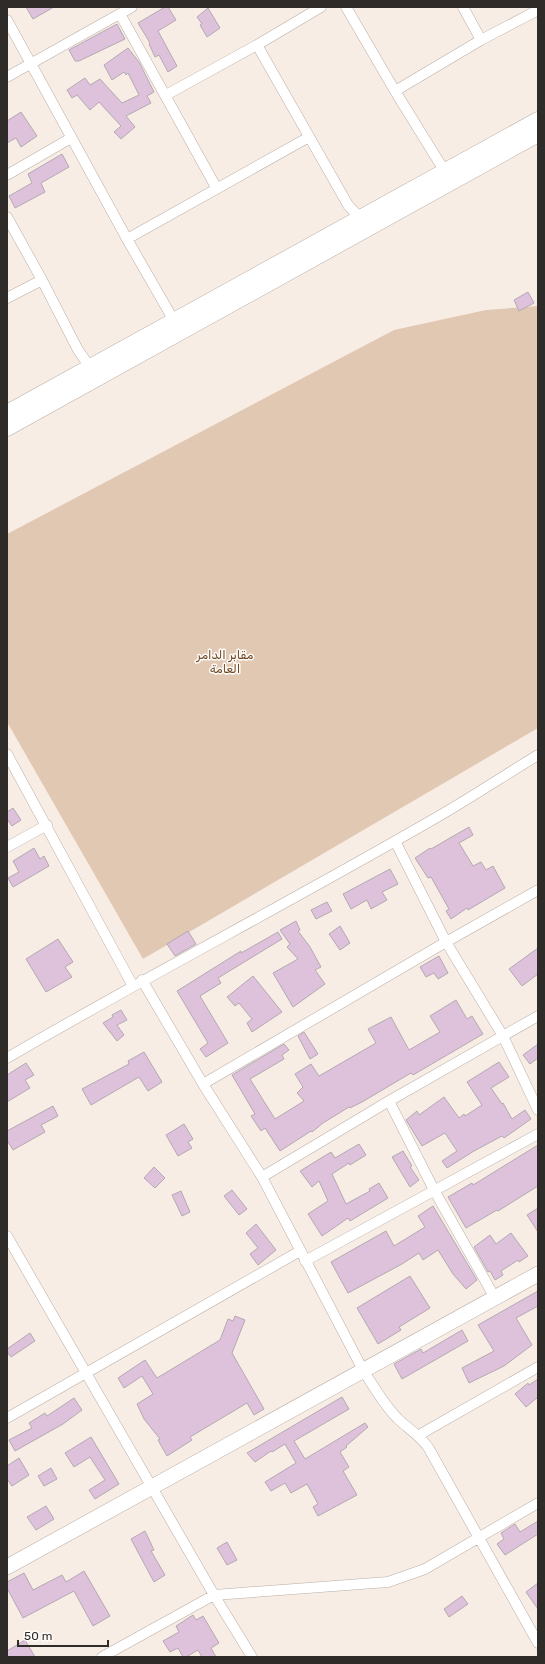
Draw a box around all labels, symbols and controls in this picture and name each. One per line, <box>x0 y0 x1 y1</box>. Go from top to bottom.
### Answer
park label: مقابر الدامر العامة <box>196 648 254 676</box>
scale bar <box>18 1622 108 1648</box>
text: 50 m <box>24 1629 52 1643</box>

